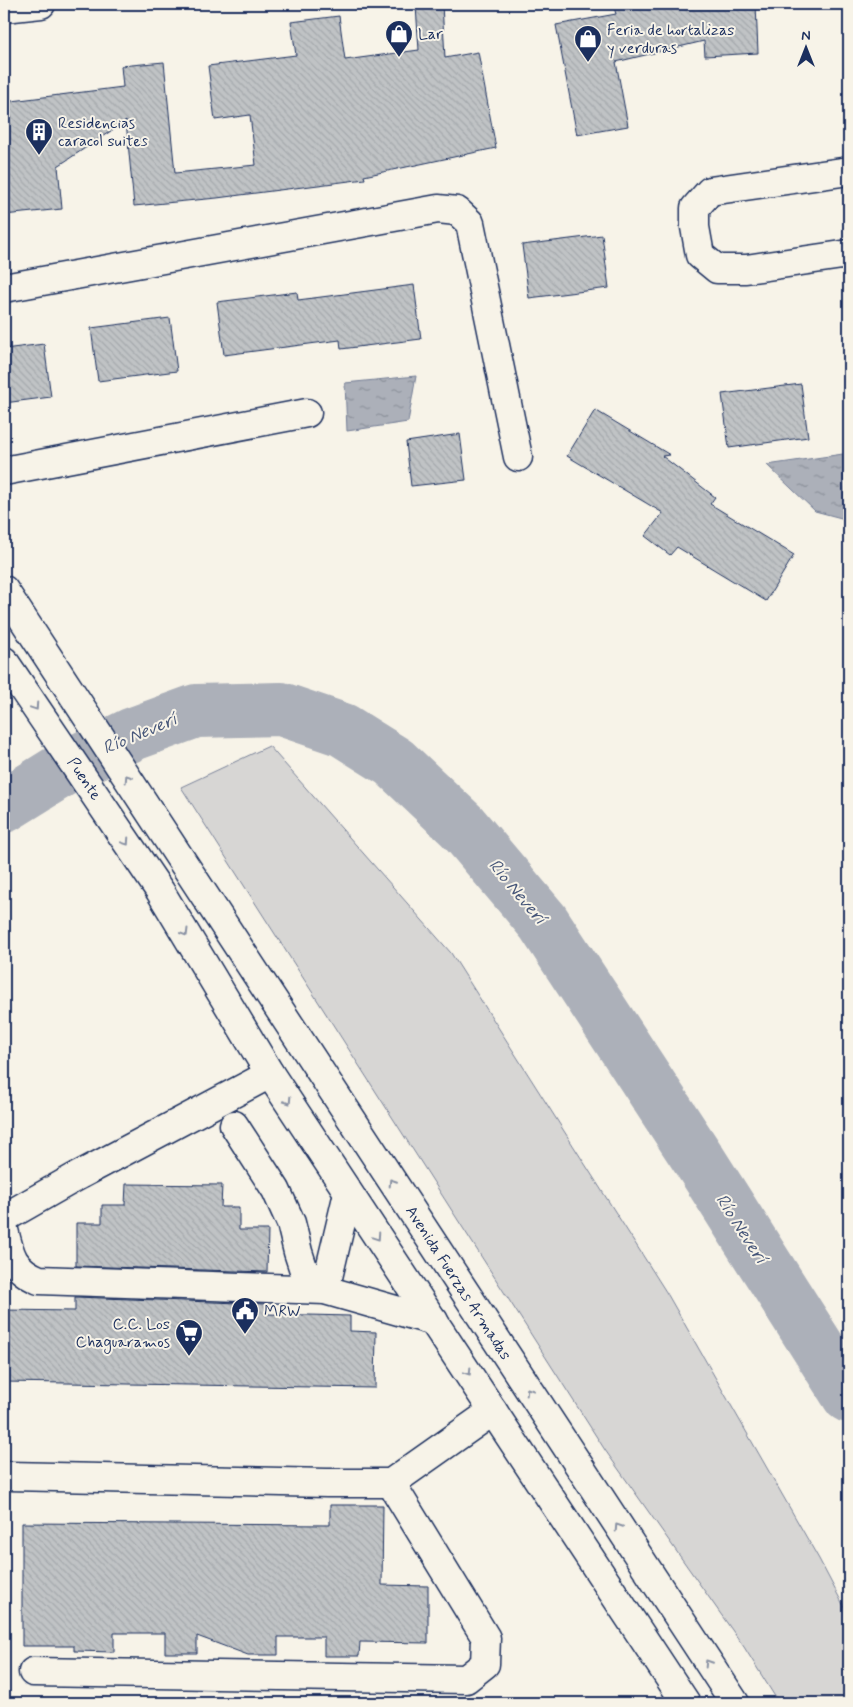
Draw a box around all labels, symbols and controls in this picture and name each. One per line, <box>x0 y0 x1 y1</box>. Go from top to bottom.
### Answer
shop icon: Lar <box>384 19 414 58</box>
place label: Feria de hortalizas y verduras <box>607 20 734 59</box>
north arrow <box>780 22 830 72</box>
place label: Lar <box>418 24 443 45</box>
shop icon: Feria de hortalizas y verduras <box>573 24 603 63</box>
text: N <box>801 27 811 45</box>
place label: Residencias caracol suites <box>58 113 148 152</box>
building icon: Residencias caracol suites <box>24 117 54 156</box>
one-way arrow <box>29 702 38 711</box>
water label: Río Neverí <box>99 707 183 760</box>
street label: Puente <box>62 753 106 805</box>
one-way arrow <box>125 774 134 783</box>
one-way arrow <box>120 837 130 846</box>
water label: Río Neverí <box>483 854 553 931</box>
one-way arrow <box>178 927 188 936</box>
one-way arrow <box>281 1096 291 1105</box>
one-way arrow <box>389 1178 398 1188</box>
water label: Río Neverí <box>710 1189 774 1270</box>
street label: Avenida Fuerzas Armadas <box>400 1202 516 1364</box>
one-way arrow <box>371 1231 380 1240</box>
public building icon: MRW <box>230 1296 260 1335</box>
place label: MRW <box>264 1301 300 1322</box>
place label: C.C. Los Chaguaramos <box>76 1314 170 1354</box>
supermarket icon: C.C. Los Chaguaramos <box>174 1318 204 1357</box>
one-way arrow <box>461 1366 471 1375</box>
one-way arrow <box>526 1387 535 1397</box>
one-way arrow <box>615 1523 624 1533</box>
one-way arrow <box>705 1659 714 1668</box>

